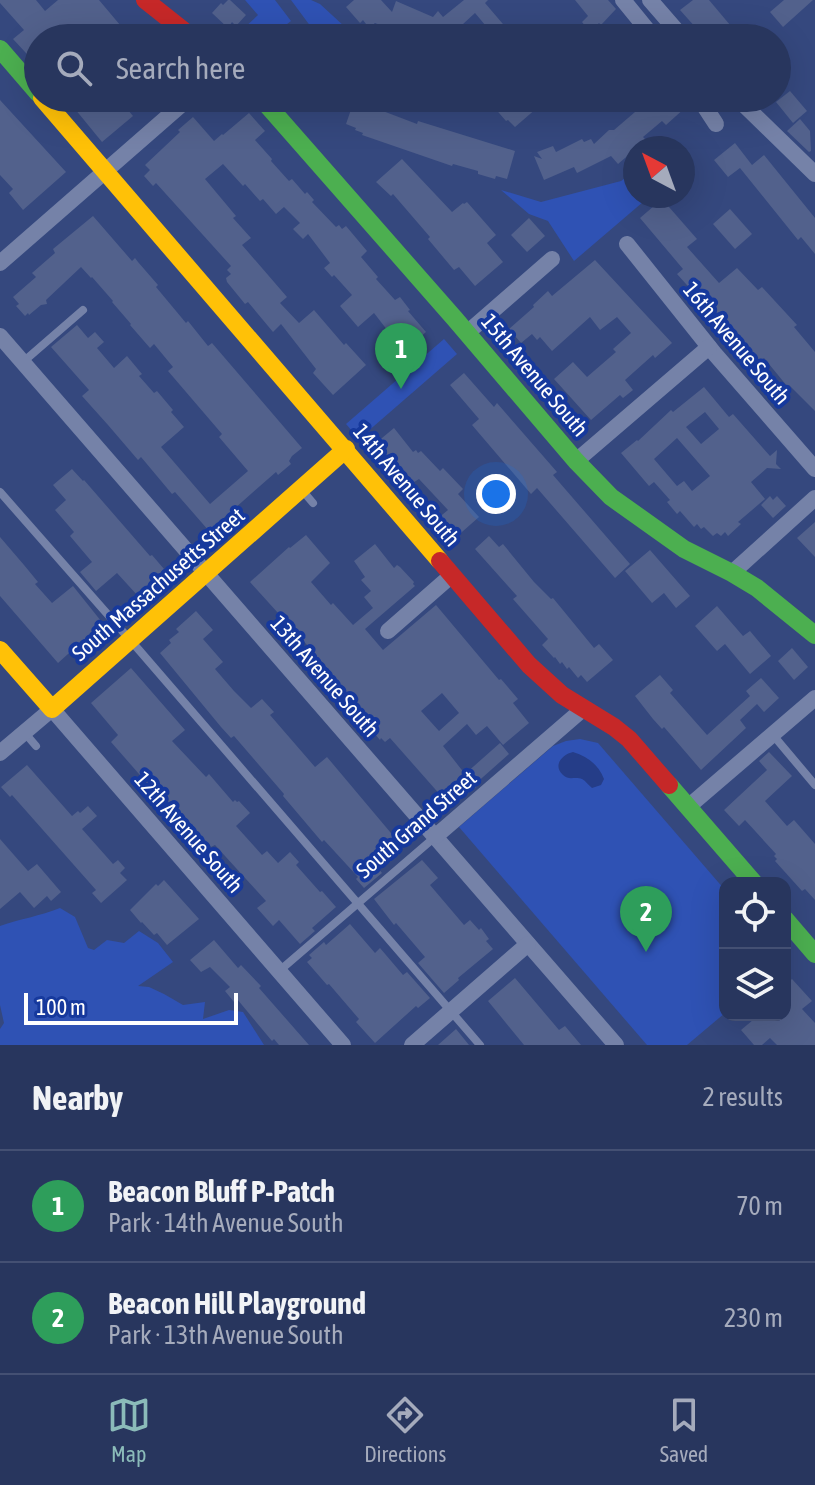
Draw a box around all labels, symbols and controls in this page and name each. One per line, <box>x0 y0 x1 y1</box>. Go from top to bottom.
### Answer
search box <box>24 24 791 112</box>
icon: search <box>52 46 96 90</box>
text: Search here <box>116 51 245 85</box>
north arrow <box>623 136 695 208</box>
street label: 16th Avenue South <box>678 276 796 410</box>
street label: 15th Avenue South <box>476 308 594 442</box>
pin: 1 <box>375 323 427 389</box>
street label: 14th Avenue South <box>348 418 466 552</box>
your location <box>476 474 516 514</box>
street label: South Massachusetts Street <box>67 502 249 666</box>
street label: 13th Avenue South <box>265 610 385 742</box>
street label: South Grand Street <box>351 765 481 883</box>
street label: 12th Avenue South <box>129 766 249 898</box>
map controls <box>719 877 791 1021</box>
button: locate <box>719 877 791 949</box>
pin: 2 <box>620 886 672 952</box>
button: layers <box>719 949 791 1021</box>
scale bar <box>24 989 238 1025</box>
text: 100 m <box>36 994 86 1020</box>
text: Nearby <box>32 1078 123 1117</box>
text: 2 results <box>702 1082 783 1112</box>
text: Beacon Bluff P-Patch <box>108 1174 335 1208</box>
text: 1 <box>52 1191 64 1221</box>
text: 70 m <box>736 1191 783 1221</box>
text: Park · 14th Avenue South <box>108 1208 344 1238</box>
text: Beacon Hill Playground <box>108 1286 366 1320</box>
text: 2 <box>52 1303 64 1333</box>
text: 230 m <box>724 1303 783 1333</box>
text: Park · 13th Avenue South <box>108 1320 344 1350</box>
tab: Map <box>107 1393 151 1467</box>
tab: Directions <box>364 1393 446 1467</box>
tab: Saved <box>660 1393 708 1467</box>

